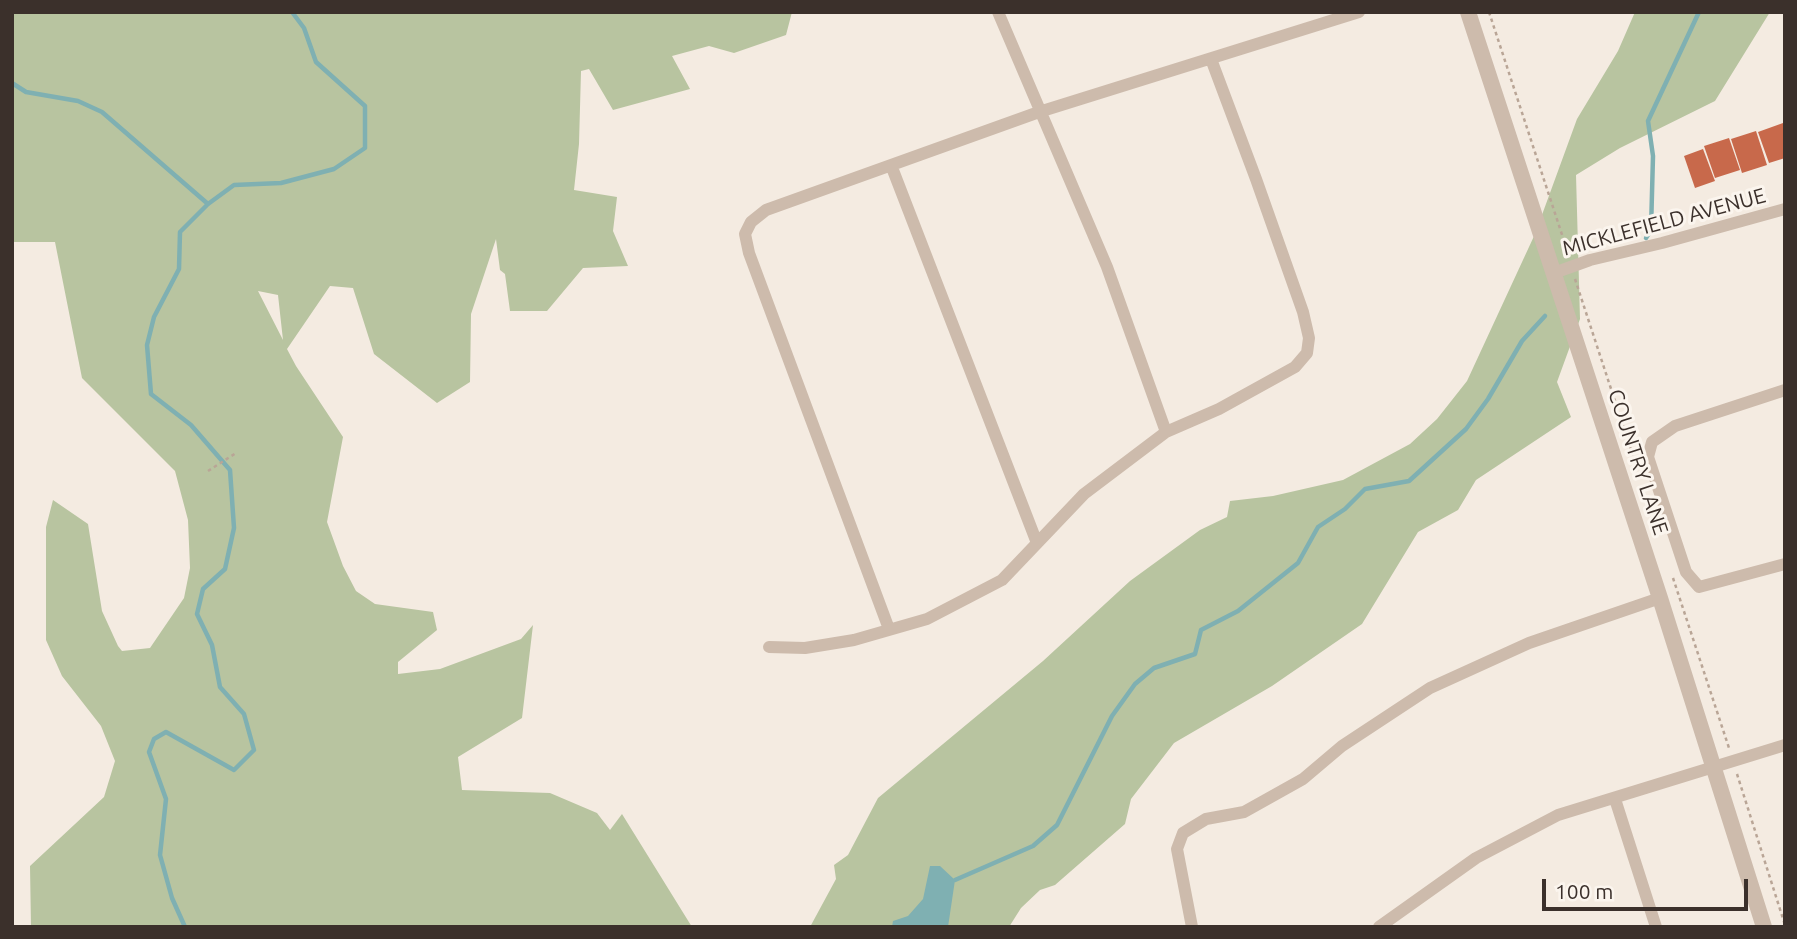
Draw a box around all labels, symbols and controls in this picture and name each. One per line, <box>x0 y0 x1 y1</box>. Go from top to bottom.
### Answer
street label: MICKLEFIELD AVENUE <box>1560 183 1768 261</box>
street label: COUNTRY LANE <box>1603 386 1673 538</box>
scale bar <box>1545 866 1752 910</box>
text: 100 m <box>1555 879 1613 903</box>

